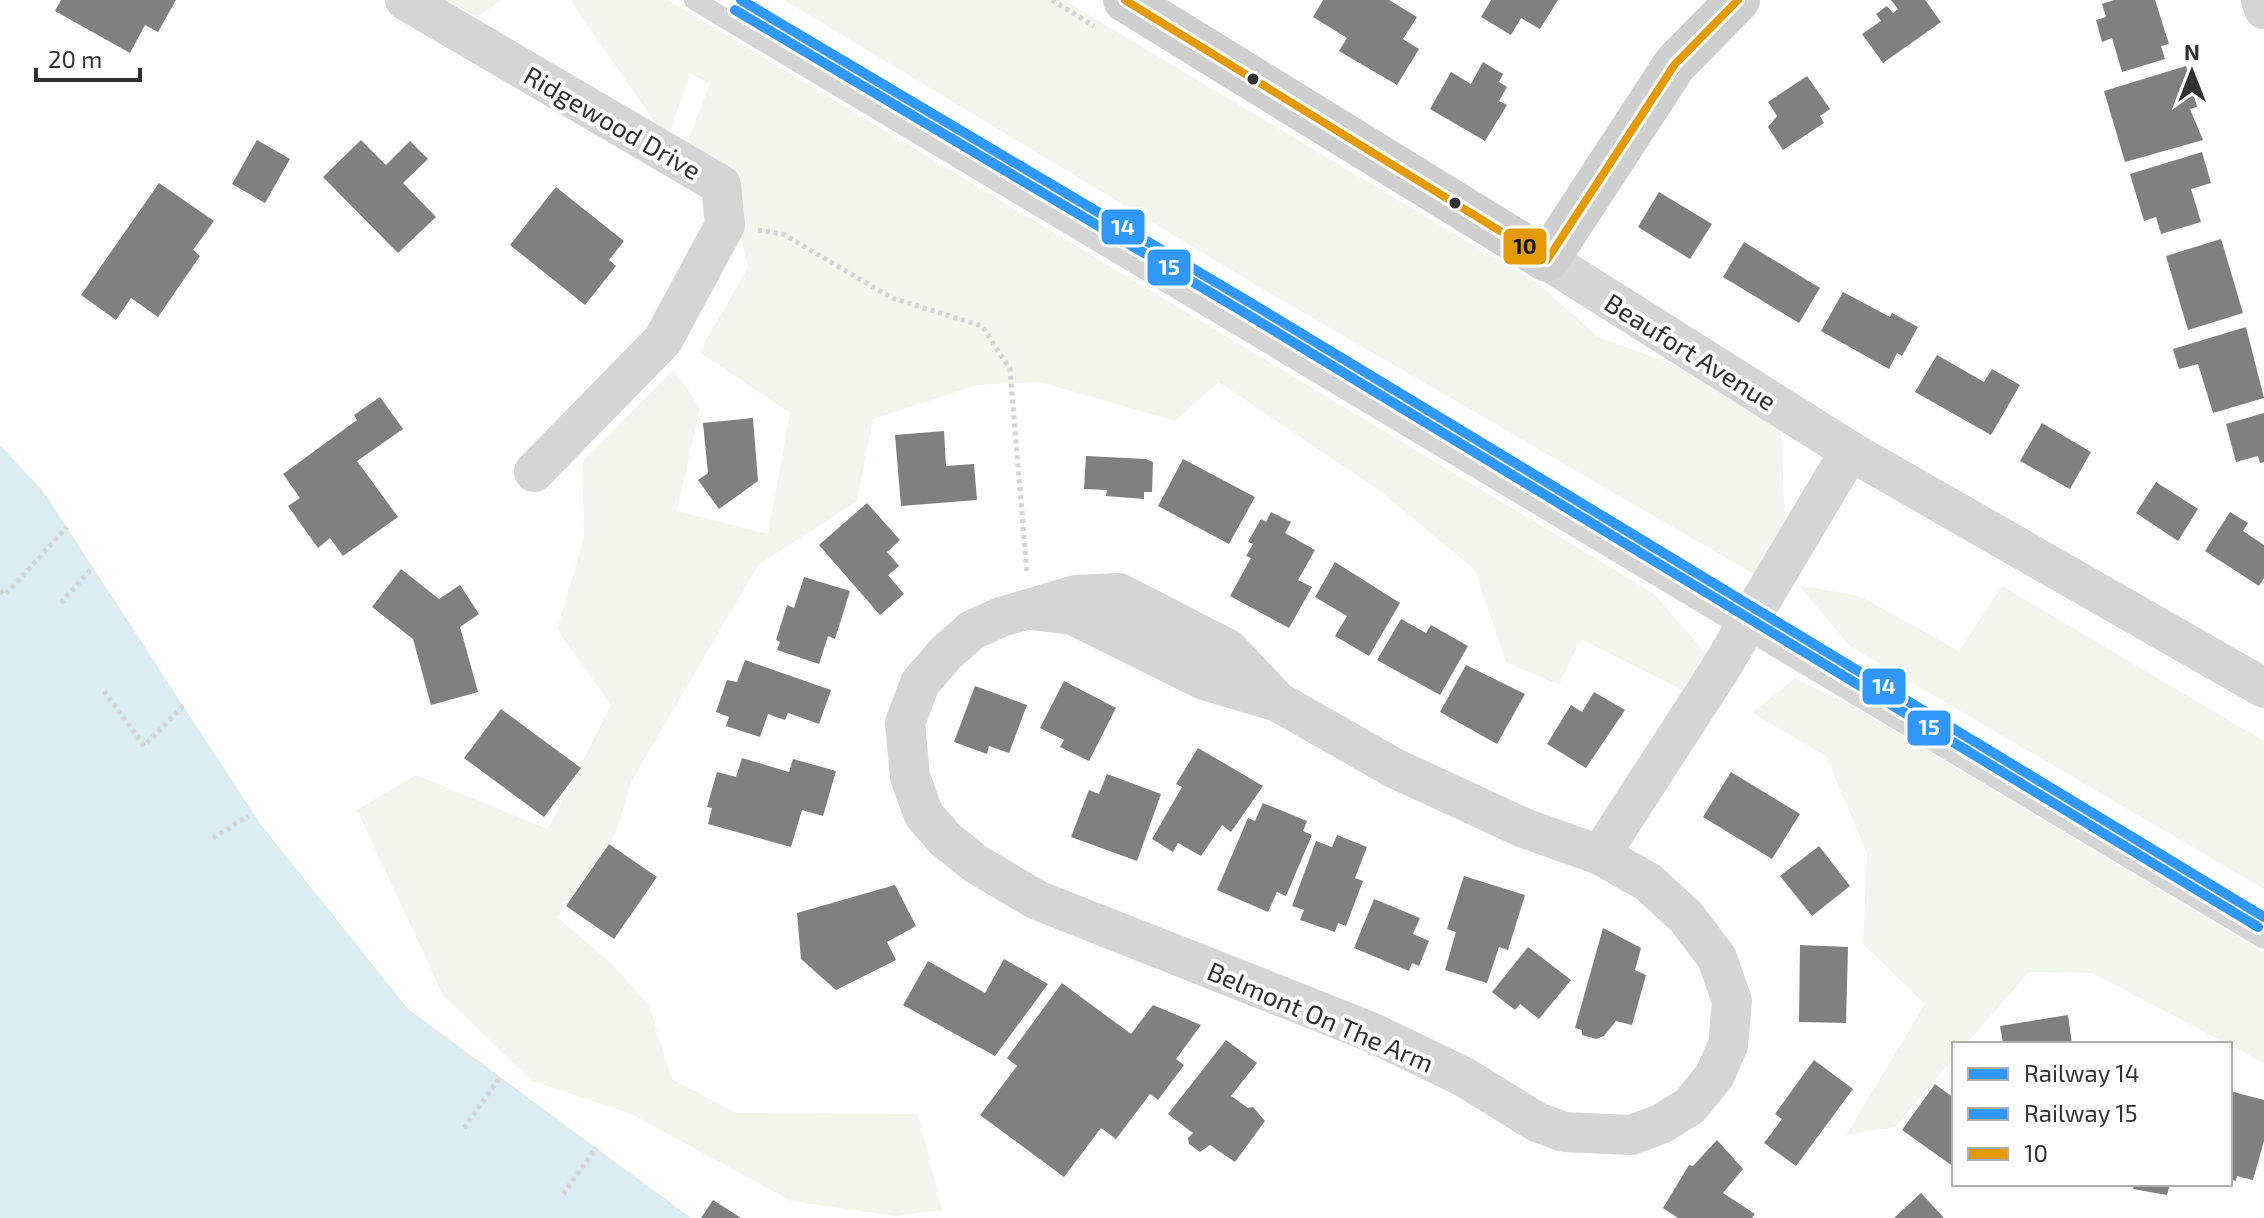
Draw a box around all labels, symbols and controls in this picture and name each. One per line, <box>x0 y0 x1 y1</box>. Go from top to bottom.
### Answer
scale bar <box>36 32 140 82</box>
north arrow <box>2152 32 2232 112</box>
text: N <box>2184 38 2200 64</box>
text: 20 m <box>48 44 102 73</box>
street label: Ridgewood Drive <box>519 59 707 185</box>
unlabelled marker <box>1245 71 1261 87</box>
unlabelled marker <box>1447 195 1463 211</box>
line badge: 14 <box>1100 208 1146 246</box>
text: 14 <box>1111 213 1135 239</box>
line badge: 10 <box>1502 227 1548 266</box>
text: 10 <box>1513 232 1537 258</box>
line badge: 15 <box>1146 248 1192 287</box>
text: 15 <box>1158 253 1180 279</box>
street label: Beaufort Avenue <box>1600 286 1782 416</box>
line badge: 14 <box>1861 667 1907 706</box>
text: 14 <box>1872 672 1896 698</box>
line badge: 15 <box>1906 709 1952 747</box>
text: 15 <box>1918 713 1940 739</box>
street label: Belmont On The Arm <box>1203 954 1439 1078</box>
legend <box>1952 1042 2232 1186</box>
text: Railway 14 <box>2024 1058 2139 1087</box>
text: Railway 15 <box>2024 1098 2138 1127</box>
text: 10 <box>2024 1138 2048 1167</box>

